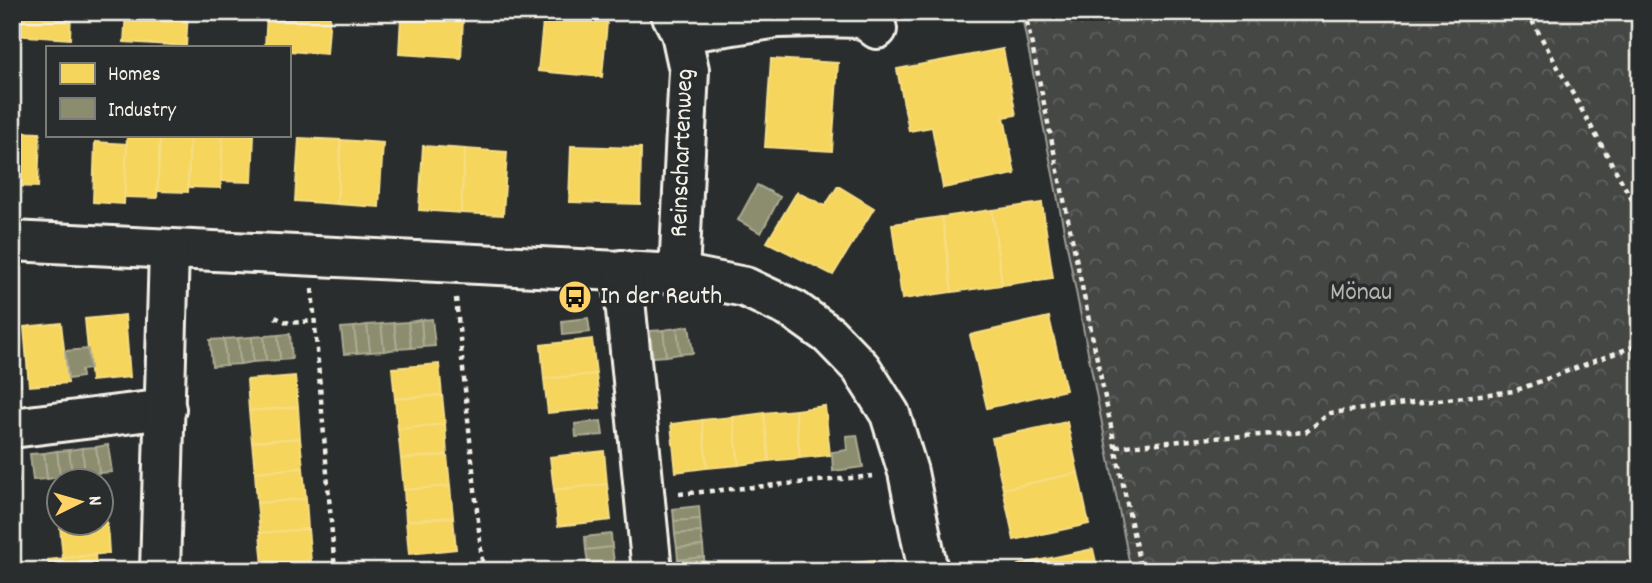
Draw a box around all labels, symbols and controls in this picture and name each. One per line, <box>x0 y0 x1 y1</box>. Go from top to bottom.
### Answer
legend <box>46 46 290 136</box>
text: Homes <box>108 61 161 91</box>
street label: Reinschartenweg <box>662 68 704 238</box>
text: Industry <box>108 97 176 127</box>
park label: Mönau <box>1330 275 1392 312</box>
bus stop icon: In der Reuth <box>556 278 594 316</box>
place label: In der Reuth <box>600 279 722 316</box>
north arrow <box>46 468 116 538</box>
text: N <box>80 495 107 507</box>

